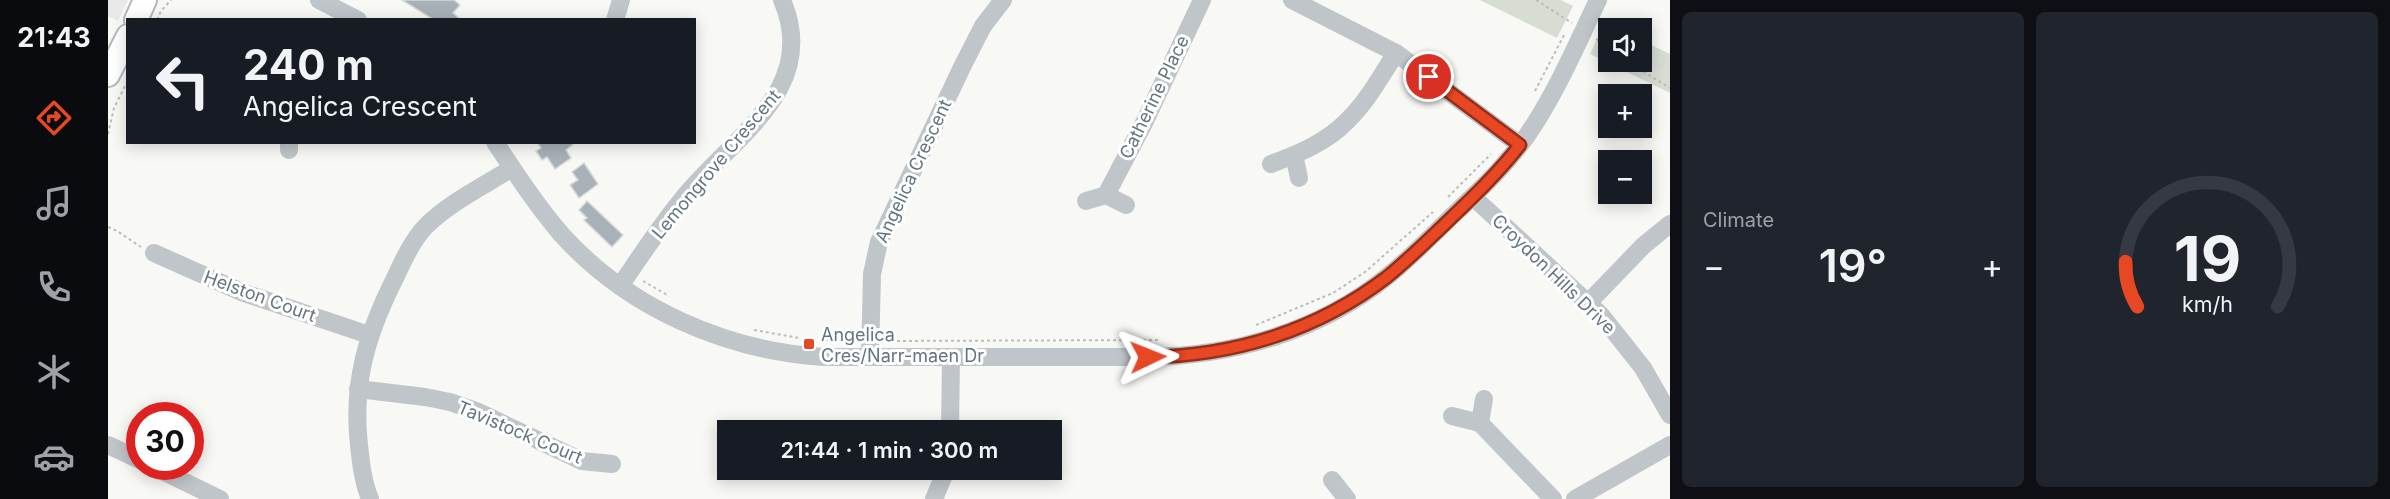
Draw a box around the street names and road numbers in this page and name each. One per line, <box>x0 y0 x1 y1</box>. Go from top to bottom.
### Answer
street label: Catherine Place <box>1115 32 1193 162</box>
street label: Lemongrove Crescent <box>648 85 785 243</box>
street label: Angelica Crescent <box>871 96 955 246</box>
street label: Croydon Hills Drive <box>1488 210 1620 338</box>
street label: Helston Court <box>201 266 319 326</box>
street label: Tavistock Court <box>455 396 586 468</box>

